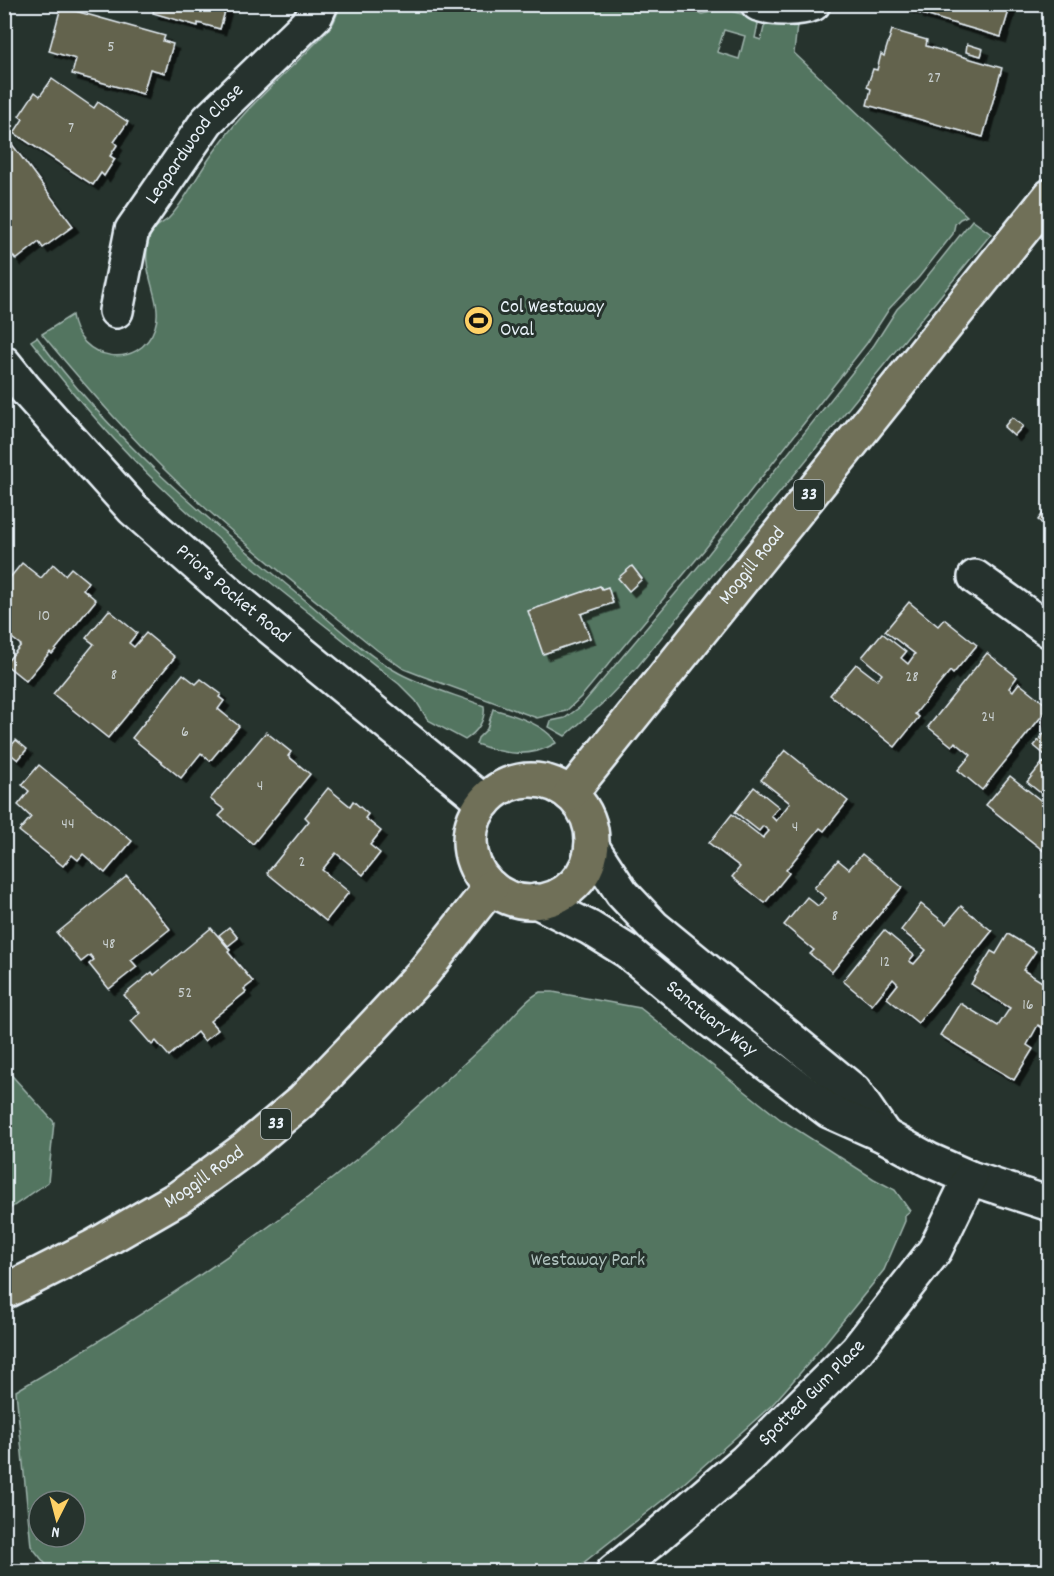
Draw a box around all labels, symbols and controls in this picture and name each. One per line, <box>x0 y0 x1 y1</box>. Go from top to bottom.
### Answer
house number: 5 <box>107 36 115 59</box>
house number: 27 <box>927 67 941 90</box>
street label: Leopardwood Close <box>139 78 251 211</box>
house number: 7 <box>68 117 74 140</box>
place label: Col Westaway Oval <box>500 294 605 345</box>
sports icon: Col Westaway Oval <box>463 304 495 336</box>
road number: 33 <box>794 480 824 510</box>
street label: Moggill Road <box>713 521 793 611</box>
street label: Priors Pocket Road <box>169 538 295 651</box>
house number: 10 <box>38 605 50 628</box>
house number: 8 <box>111 664 117 687</box>
house number: 28 <box>905 666 919 689</box>
house number: 24 <box>981 706 995 729</box>
house number: 6 <box>181 721 189 744</box>
house number: 4 <box>257 775 263 798</box>
house number: 44 <box>61 813 75 836</box>
house number: 4 <box>792 816 798 839</box>
house number: 2 <box>299 851 306 874</box>
house number: 8 <box>832 905 838 928</box>
house number: 48 <box>102 933 116 956</box>
house number: 12 <box>880 951 890 974</box>
street label: Sanctuary Way <box>659 974 763 1065</box>
house number: 52 <box>178 982 192 1005</box>
house number: 16 <box>1022 994 1034 1017</box>
road number: 33 <box>261 1109 291 1139</box>
street label: Moggill Road <box>159 1140 251 1217</box>
park label: Westaway Park <box>531 1247 645 1275</box>
street label: Spotted Gum Place <box>753 1334 874 1454</box>
north arrow <box>27 1489 87 1549</box>
text: N <box>50 1520 61 1543</box>

